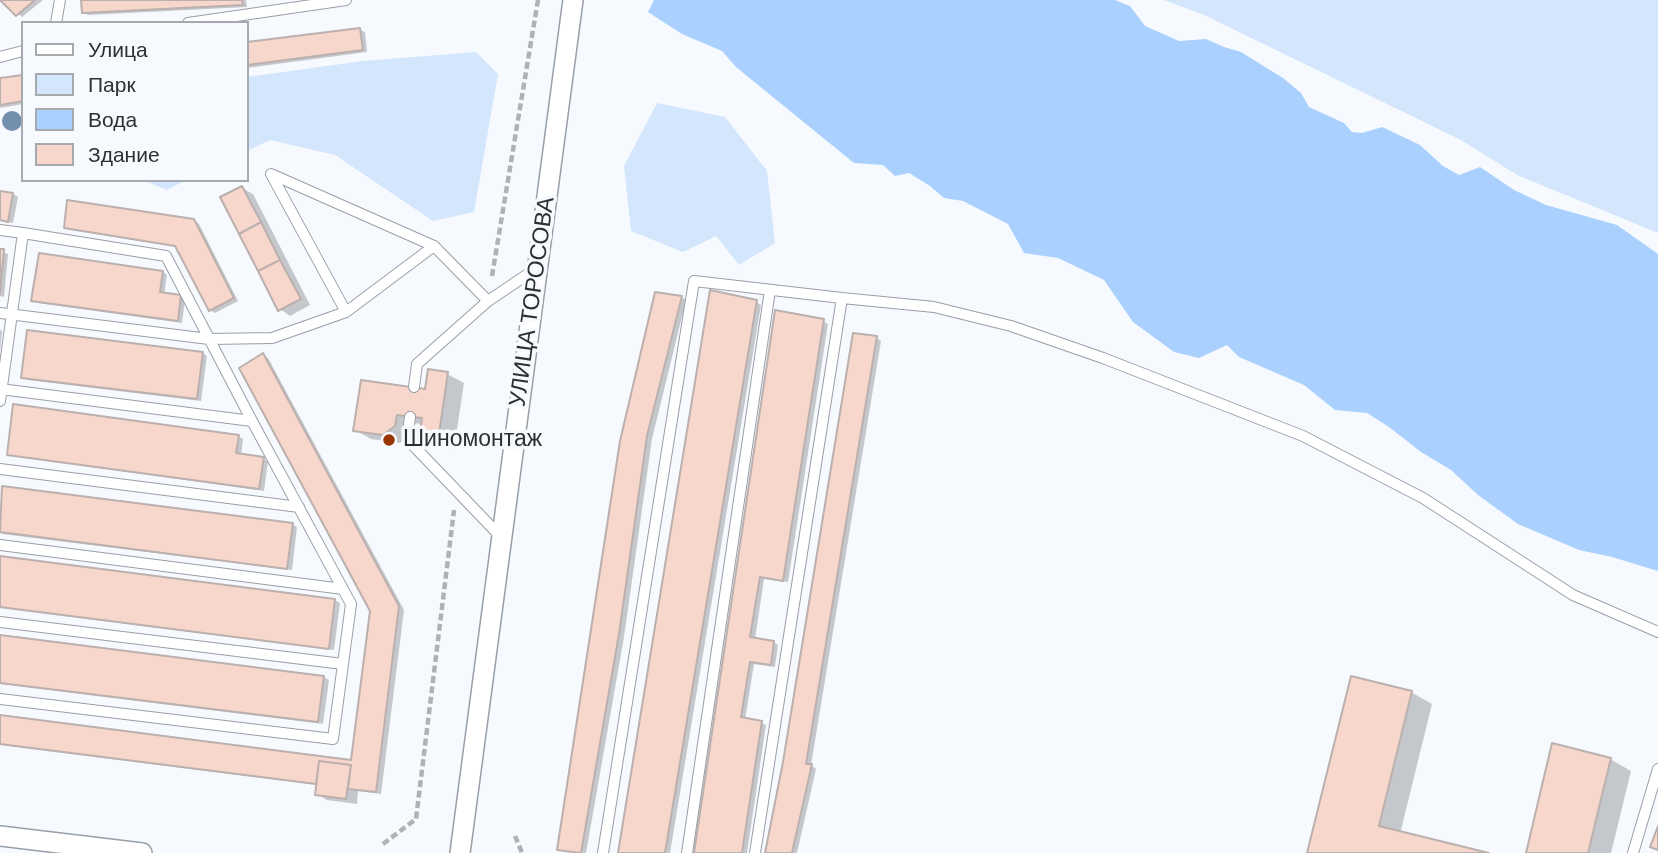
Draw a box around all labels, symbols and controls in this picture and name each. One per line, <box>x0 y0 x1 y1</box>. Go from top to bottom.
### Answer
legend <box>21 21 248 182</box>
text: Улица <box>88 36 148 64</box>
text: Парк <box>88 71 136 99</box>
text: Вода <box>88 106 137 134</box>
text: Здание <box>88 141 160 169</box>
street label: УЛИЦА ТОРОСОВА <box>505 195 561 409</box>
place label: Шиномонтаж <box>403 426 542 454</box>
marker: Шиномонтаж <box>381 432 397 448</box>

